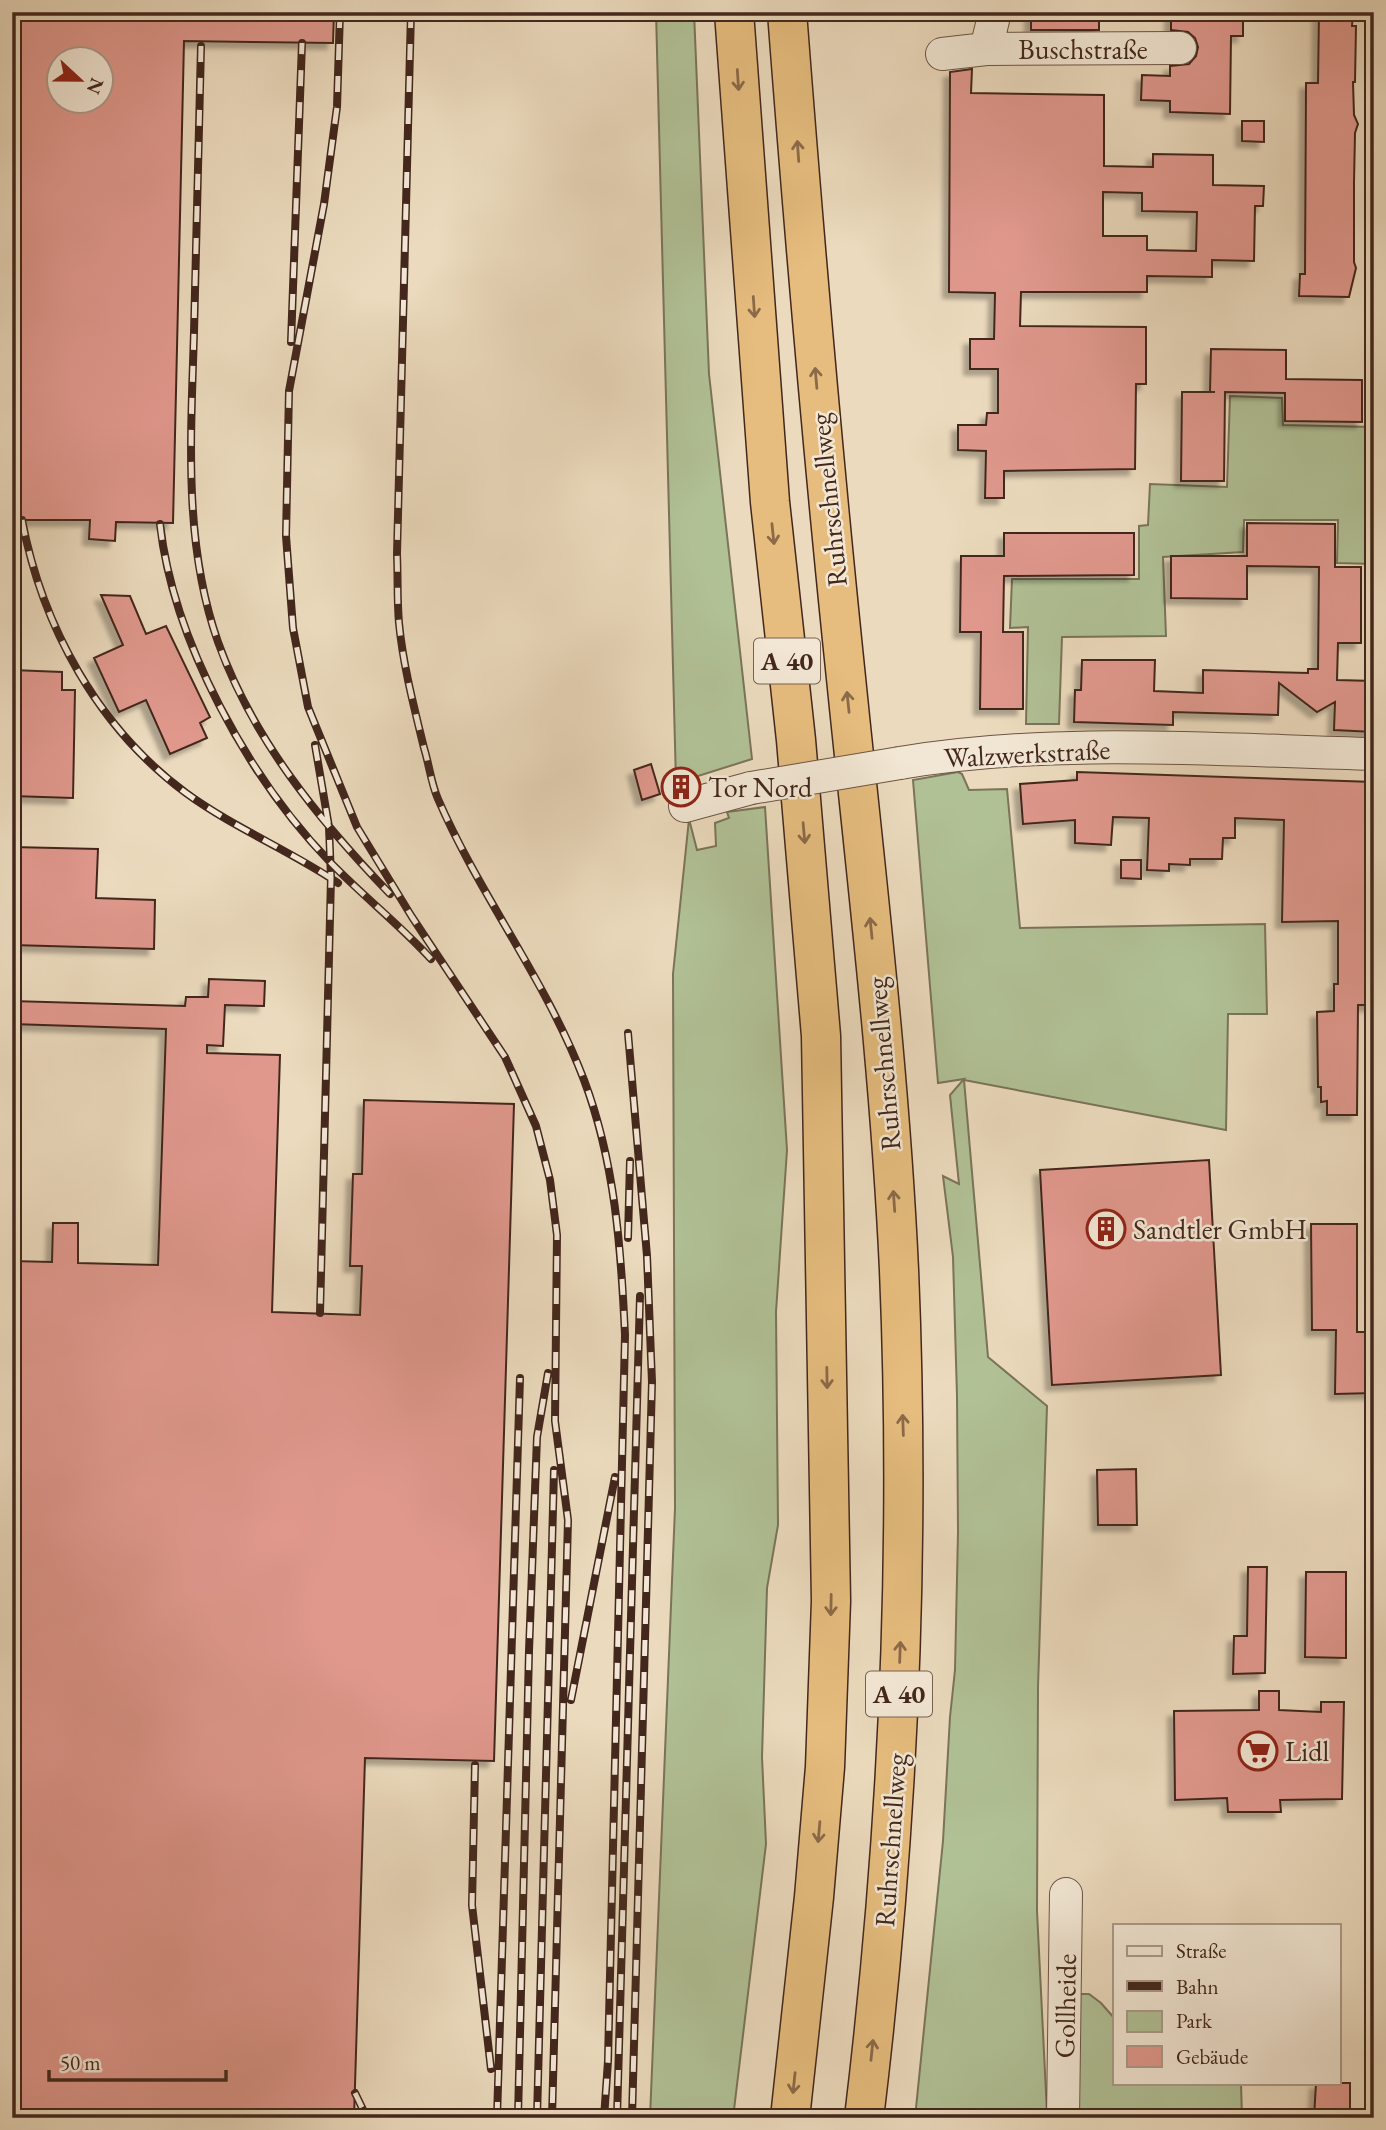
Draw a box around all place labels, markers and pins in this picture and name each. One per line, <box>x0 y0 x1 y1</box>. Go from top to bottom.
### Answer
building icon: Tor Nord <box>660 766 702 808</box>
place label: Tor Nord <box>708 769 813 805</box>
building icon: Sandtler GmbH <box>1085 1208 1127 1250</box>
place label: Sandtler GmbH <box>1133 1211 1307 1247</box>
supermarket icon: Lidl <box>1237 1730 1279 1772</box>
place label: Lidl <box>1285 1733 1329 1769</box>

